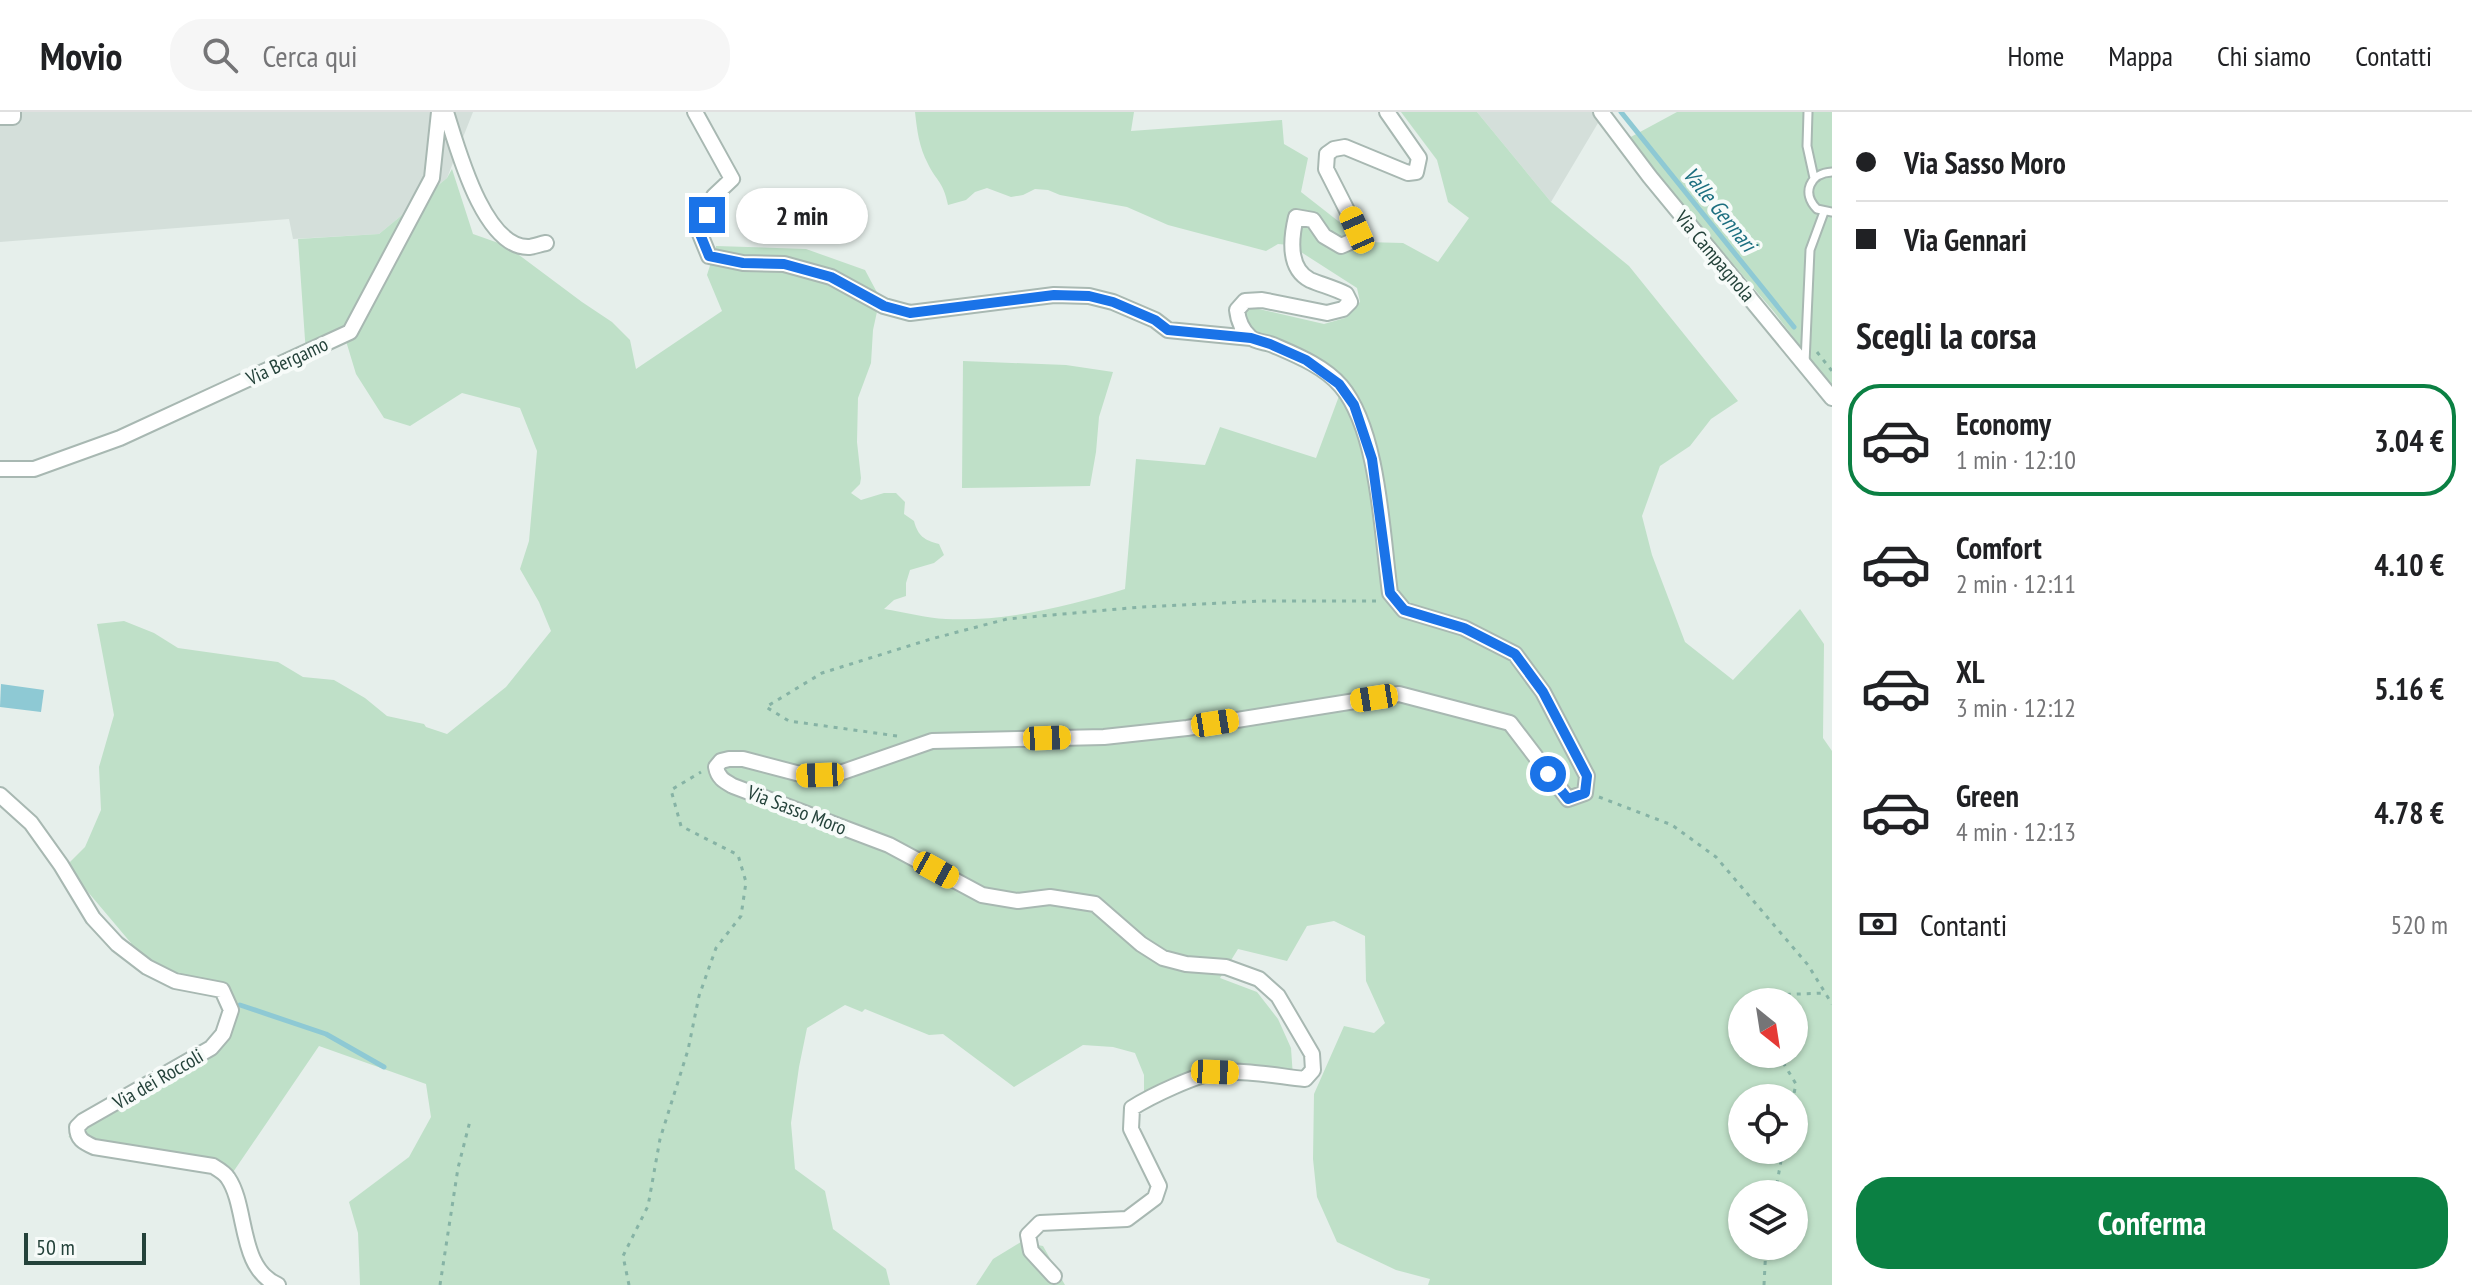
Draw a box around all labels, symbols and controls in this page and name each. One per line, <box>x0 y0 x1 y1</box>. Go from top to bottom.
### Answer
search box <box>170 19 730 91</box>
text: Movio <box>40 31 122 80</box>
icon: search <box>198 33 242 77</box>
text: Cerca qui <box>262 36 357 75</box>
text: Home <box>2007 37 2064 74</box>
text: Mappa <box>2108 37 2173 74</box>
text: Chi siamo <box>2217 37 2311 74</box>
text: Contatti <box>2355 37 2432 74</box>
text: Via Sasso Moro <box>1904 143 2066 182</box>
water label: Valle Gennari <box>1677 161 1765 260</box>
callout: 2 min <box>735 187 867 243</box>
route end <box>689 197 725 233</box>
text: 2 min <box>776 199 828 232</box>
car <box>1336 203 1378 257</box>
street label: Via Campagnola <box>1669 204 1761 307</box>
text: Via Gennari <box>1904 220 2027 259</box>
text: Scegli la corsa <box>1856 312 2037 359</box>
street label: Via Bergamo <box>241 331 332 392</box>
icon: car <box>1860 404 1932 476</box>
text: Economy <box>1956 404 2051 443</box>
text: 3.04 € <box>2374 421 2444 460</box>
text: 1 min · 12:10 <box>1956 443 2076 476</box>
icon: car <box>1860 528 1932 600</box>
text: Comfort <box>1956 528 2042 567</box>
text: 4.10 € <box>2374 545 2444 584</box>
text: 2 min · 12:11 <box>1956 567 2076 600</box>
icon: car <box>1860 652 1932 724</box>
text: XL <box>1956 652 1985 691</box>
text: 5.16 € <box>2374 669 2444 708</box>
car <box>1348 682 1400 714</box>
text: 3 min · 12:12 <box>1956 691 2076 724</box>
car <box>1189 707 1241 739</box>
car <box>1023 725 1071 751</box>
route start <box>1530 756 1566 792</box>
car <box>796 762 844 788</box>
icon: car <box>1860 776 1932 848</box>
text: Green <box>1956 776 2019 815</box>
street label: Via Sasso Moro <box>743 779 850 841</box>
text: 4.78 € <box>2374 793 2444 832</box>
text: 4 min · 12:13 <box>1956 815 2076 848</box>
car <box>909 848 963 892</box>
icon: cash <box>1856 902 1900 946</box>
text: Contanti <box>1920 905 2007 944</box>
text: 520 m <box>2390 908 2448 941</box>
north arrow <box>1728 988 1808 1068</box>
map controls <box>1728 988 1808 1260</box>
street label: Via dei Roccoli <box>107 1043 208 1116</box>
car <box>1191 1059 1239 1085</box>
button: locate <box>1728 1084 1808 1164</box>
button: Conferma <box>1856 1177 2448 1269</box>
button: layers <box>1728 1180 1808 1260</box>
scale bar <box>24 1229 146 1265</box>
text: 50 m <box>36 1233 75 1261</box>

